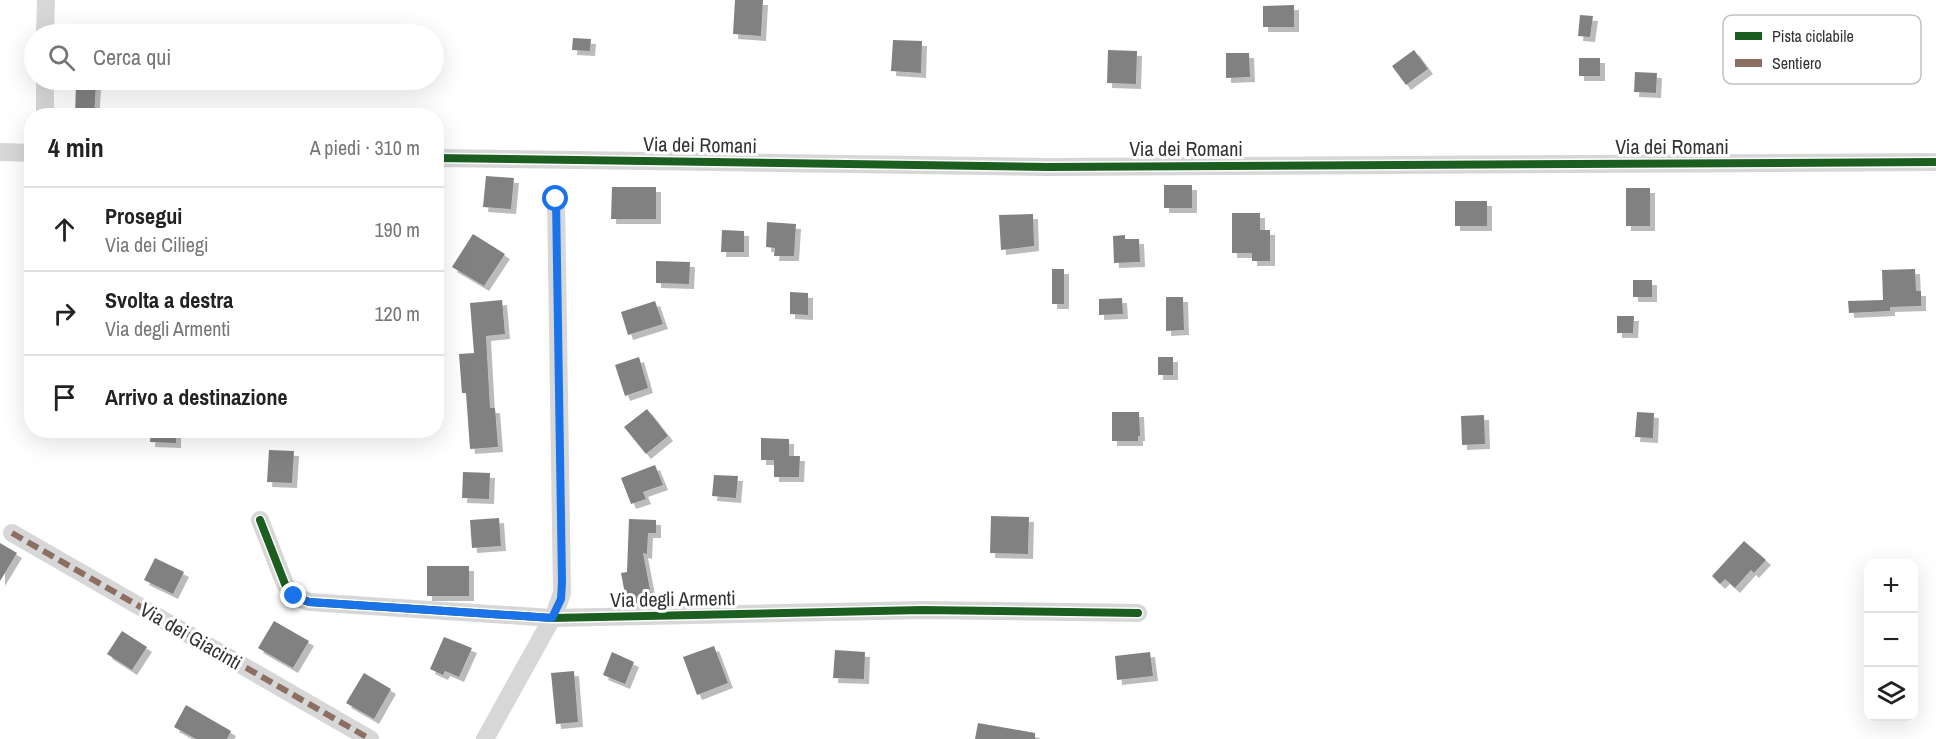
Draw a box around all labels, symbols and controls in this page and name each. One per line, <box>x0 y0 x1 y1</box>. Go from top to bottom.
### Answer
legend <box>1723 15 1921 84</box>
search box <box>24 24 444 90</box>
text: Pista ciclabile <box>1772 25 1854 47</box>
icon: search <box>45 41 78 74</box>
text: Cerca qui <box>93 42 171 72</box>
text: Sentiero <box>1772 52 1822 74</box>
text: 4 min <box>48 130 104 165</box>
street label: Via dei Romani <box>643 130 757 159</box>
street label: Via dei Romani <box>1615 133 1729 160</box>
text: A piedi · 310 m <box>310 134 420 161</box>
street label: Via dei Romani <box>1129 135 1243 162</box>
route start <box>542 185 568 211</box>
text: Prosegui <box>105 201 182 231</box>
icon: ahead <box>48 213 81 246</box>
text: 190 m <box>374 216 420 243</box>
text: Via dei Ciliegi <box>105 231 209 258</box>
text: Svolta a destra <box>105 285 233 315</box>
icon: right <box>48 297 81 330</box>
text: 120 m <box>374 300 420 327</box>
text: Via degli Armenti <box>105 315 231 342</box>
icon: arrive <box>48 381 81 414</box>
text: Arrivo a destinazione <box>105 382 287 412</box>
map controls <box>1864 559 1918 721</box>
button: + <box>1864 559 1918 613</box>
route end <box>280 582 306 608</box>
street label: Via degli Armenti <box>610 584 736 613</box>
street label: Via dei Giacinti <box>135 595 247 676</box>
button: − <box>1864 613 1918 667</box>
button: layers <box>1864 667 1918 721</box>

